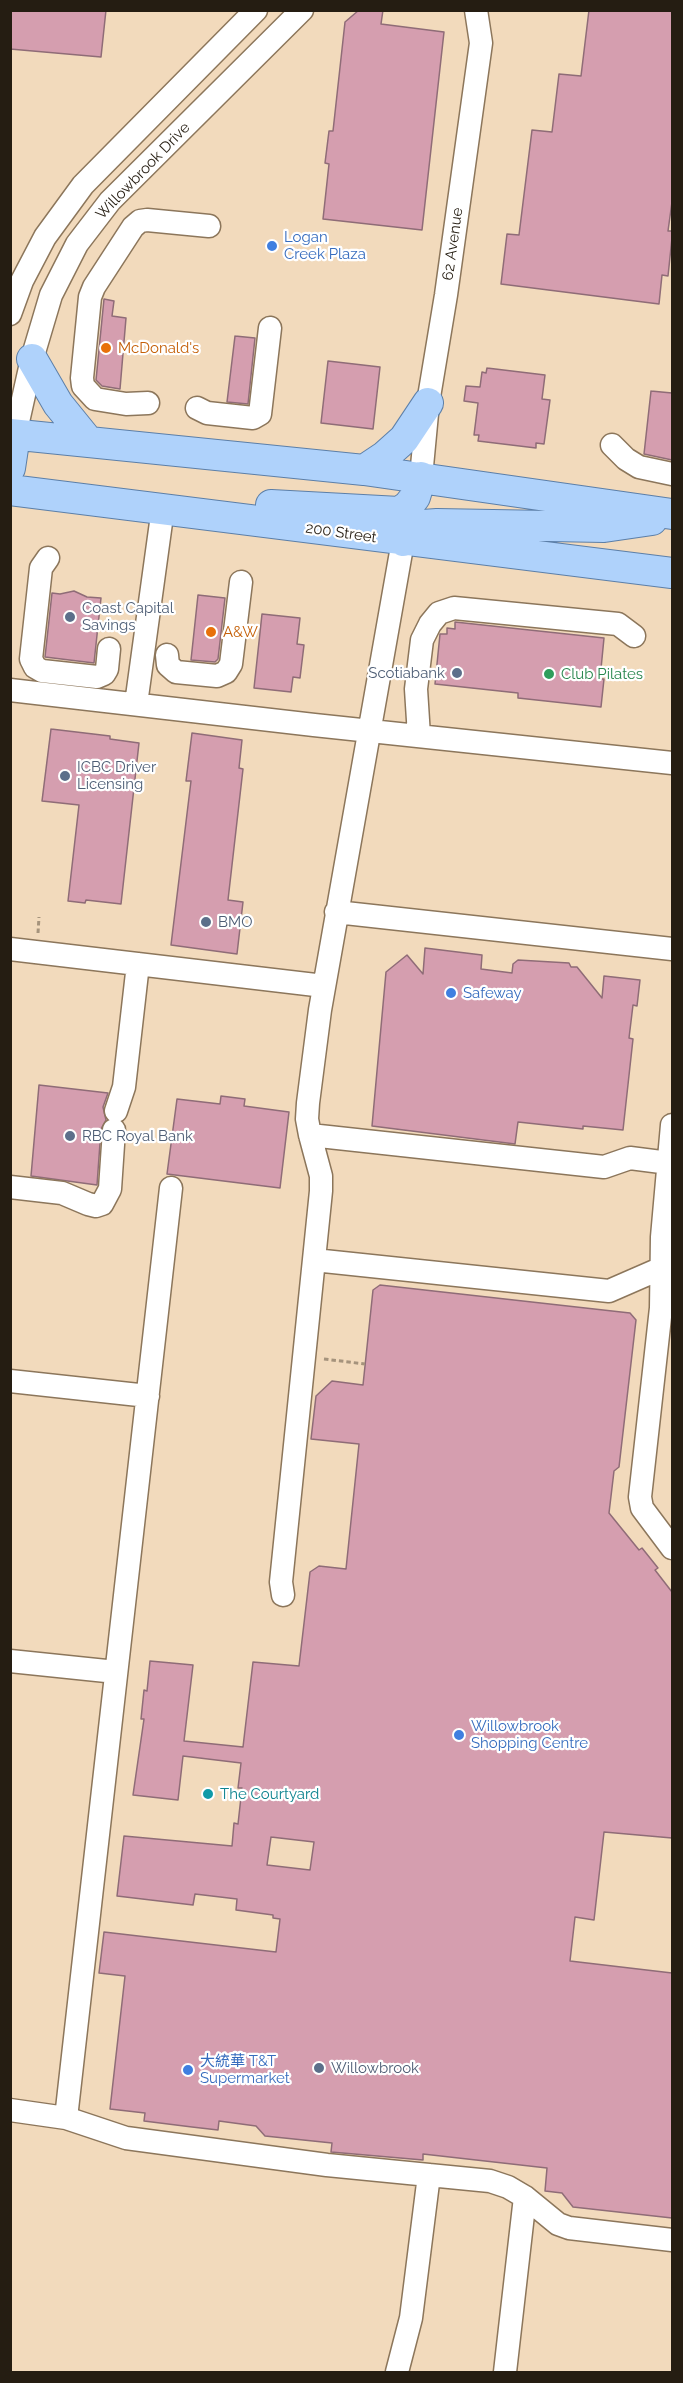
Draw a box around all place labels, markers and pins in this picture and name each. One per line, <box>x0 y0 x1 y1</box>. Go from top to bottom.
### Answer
place label: Logan Creek Plaza <box>284 228 366 263</box>
marker: Logan Creek Plaza <box>265 239 279 253</box>
place label: McDonald's <box>118 339 199 357</box>
marker: McDonald's <box>99 341 113 355</box>
place label: Coast Capital Savings <box>82 599 174 634</box>
marker: Coast Capital Savings <box>63 610 77 624</box>
place label: A&W <box>223 623 258 641</box>
marker: A&W <box>204 625 218 639</box>
place label: Scotiabank <box>368 664 445 682</box>
place label: Club Pilates <box>561 665 643 683</box>
marker: Scotiabank <box>450 666 464 680</box>
marker: Club Pilates <box>542 667 556 681</box>
place label: ICBC Driver Licensing <box>77 758 156 793</box>
marker: ICBC Driver Licensing <box>58 769 72 783</box>
place label: BMO <box>218 913 252 931</box>
marker: BMO <box>199 915 213 929</box>
place label: Safeway <box>463 984 522 1002</box>
marker: Safeway <box>444 986 458 1000</box>
place label: RBC Royal Bank <box>82 1127 193 1145</box>
marker: RBC Royal Bank <box>63 1129 77 1143</box>
place label: Willowbrook Shopping Centre <box>471 1717 588 1752</box>
marker: Willowbrook Shopping Centre <box>452 1728 466 1742</box>
place label: The Courtyard <box>220 1785 319 1803</box>
marker: The Courtyard <box>201 1787 215 1801</box>
place label: 大統華 T&T Supermarket <box>200 2052 290 2087</box>
place label: Willowbrook <box>331 2059 419 2077</box>
marker: Willowbrook <box>312 2061 326 2075</box>
marker: 大統華 T&T Supermarket <box>181 2063 195 2077</box>

